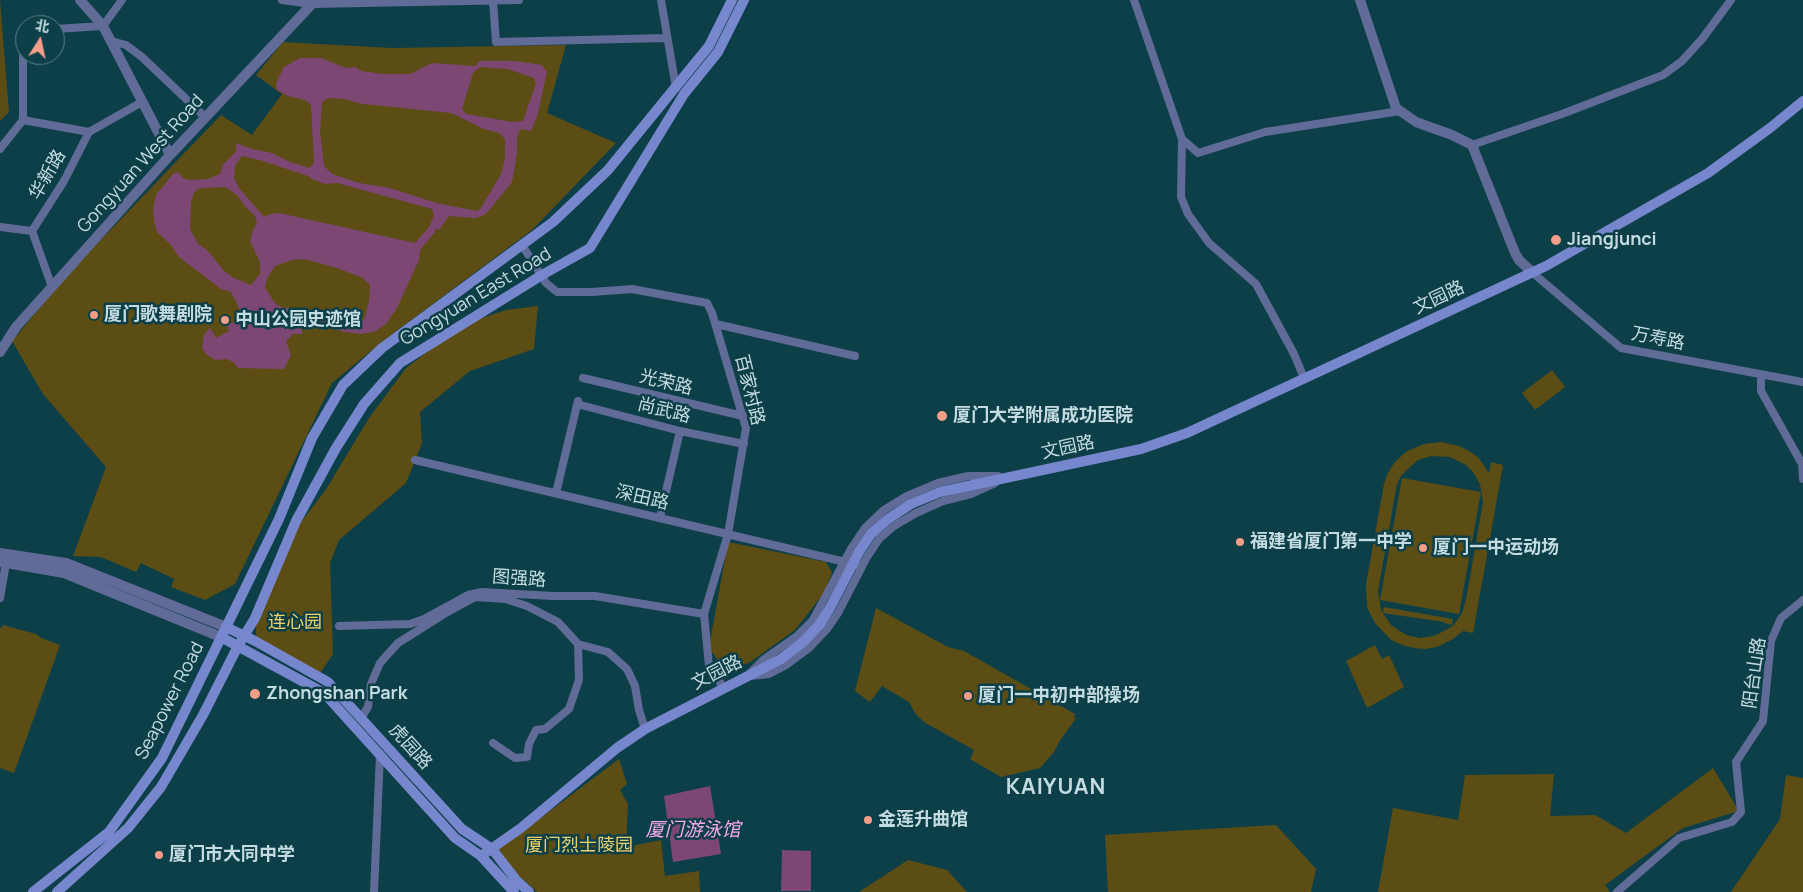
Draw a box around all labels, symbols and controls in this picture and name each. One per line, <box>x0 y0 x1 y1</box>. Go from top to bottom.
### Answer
north arrow <box>15 15 65 65</box>
text: 北 <box>34 15 51 36</box>
street label: Gongyuan West Road <box>73 90 209 238</box>
street label: 华新路 <box>25 146 71 204</box>
place label: Jiangjunci <box>1567 229 1656 251</box>
marker: Jiangjunci <box>1549 233 1563 247</box>
street label: Gongyuan East Road <box>397 243 555 351</box>
street label: 文园路 <box>1410 277 1468 319</box>
place label: 厦门歌舞剧院 <box>104 304 212 326</box>
marker: 厦门歌舞剧院 <box>88 309 100 321</box>
place label: 中山公园史迹馆 <box>235 309 361 331</box>
marker: 中山公园史迹馆 <box>219 314 231 326</box>
street label: 万寿路 <box>1629 323 1687 355</box>
street label: 百家村路 <box>730 352 768 428</box>
street label: 光荣路 <box>637 366 695 400</box>
street label: 尚武路 <box>635 394 693 428</box>
place label: 厦门大学附属成功医院 <box>953 405 1133 427</box>
marker: 厦门大学附属成功医院 <box>935 409 949 423</box>
street label: 文园路 <box>1039 432 1097 464</box>
street label: 深田路 <box>613 481 671 515</box>
place label: 福建省厦门第一中学 <box>1250 531 1412 553</box>
marker: 福建省厦门第一中学 <box>1234 536 1246 548</box>
place label: 厦门一中运动场 <box>1433 537 1559 559</box>
marker: 厦门一中运动场 <box>1417 542 1429 554</box>
street label: 图强路 <box>491 566 547 592</box>
park label: 连心园 <box>268 612 322 634</box>
street label: 阳台山路 <box>1739 636 1771 710</box>
street label: Seapower Road <box>131 639 209 763</box>
street label: 文园路 <box>688 651 746 695</box>
place label: Zhongshan Park <box>266 683 407 705</box>
place label: 厦门一中初中部操场 <box>978 685 1140 707</box>
marker: Zhongshan Park <box>248 687 262 701</box>
marker: 厦门一中初中部操场 <box>962 690 974 702</box>
street label: 虎园路 <box>384 720 436 774</box>
district label: KAIYUAN <box>1005 775 1107 801</box>
place label: 金莲升曲馆 <box>878 809 968 831</box>
marker: 金莲升曲馆 <box>862 814 874 826</box>
water label: 厦门游泳馆 <box>646 820 740 842</box>
park label: 厦门烈士陵园 <box>525 835 633 857</box>
place label: 厦门市大同中学 <box>169 844 295 866</box>
marker: 厦门市大同中学 <box>153 849 165 861</box>

